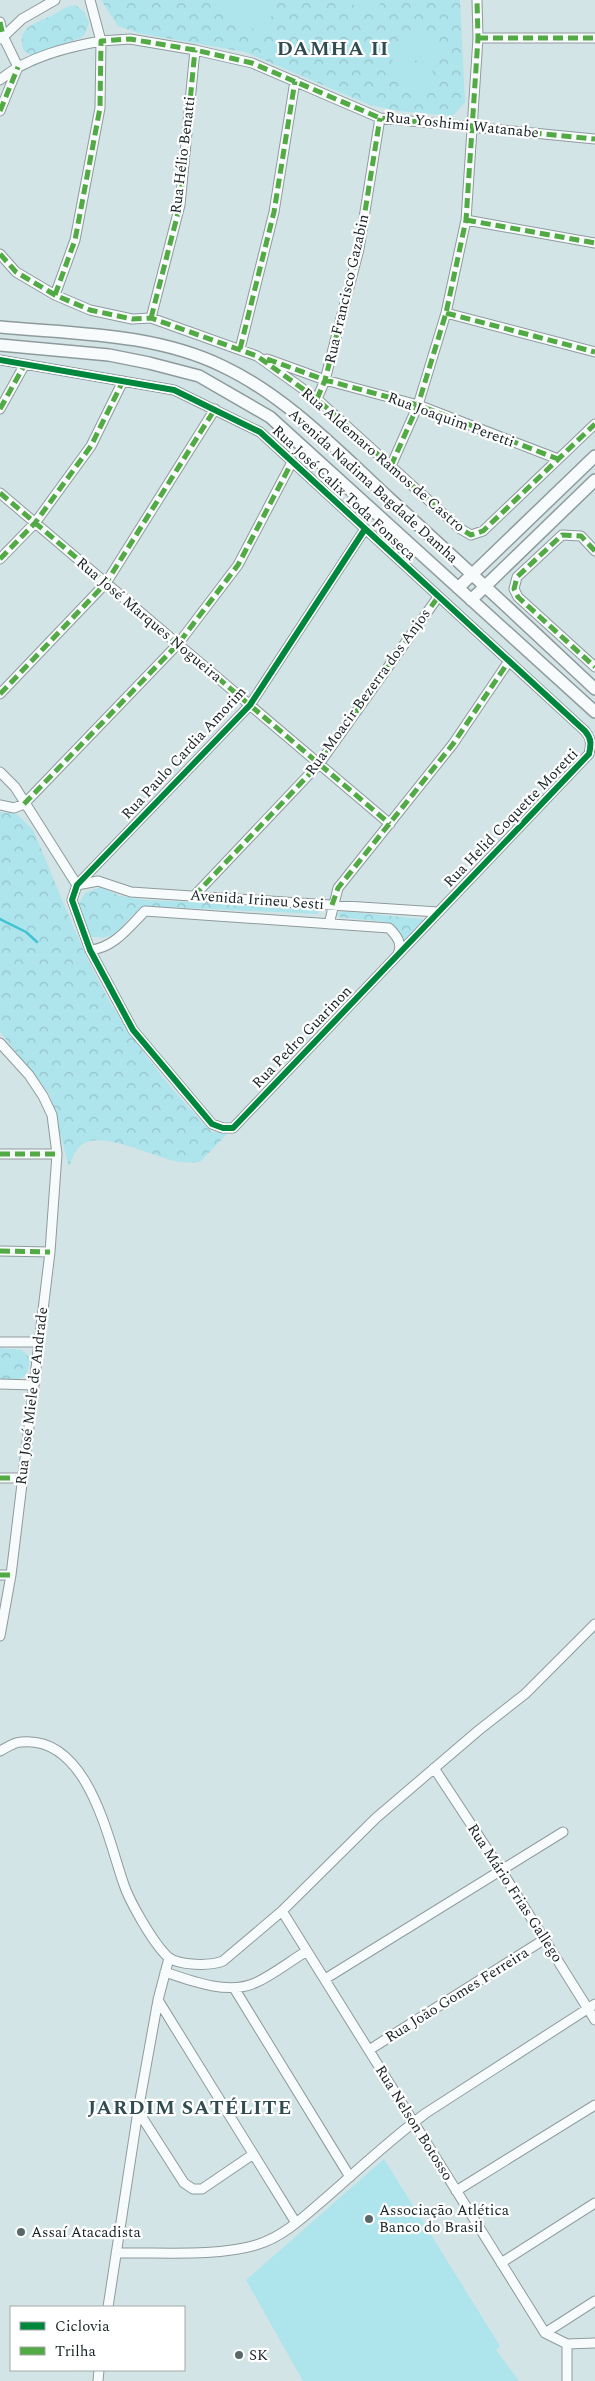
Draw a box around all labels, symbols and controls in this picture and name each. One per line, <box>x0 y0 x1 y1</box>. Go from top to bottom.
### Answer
district label: DAMHA II <box>277 34 389 64</box>
street label: Rua Hélio Benatti <box>164 95 202 215</box>
street label: Rua Yoshimi Watanabe <box>384 105 540 145</box>
street label: Rua Francisco Gazabin <box>319 212 375 366</box>
street label: Rua Aldemaro Ramos de Castro <box>296 382 470 538</box>
street label: Rua Joaquim Peretti <box>384 386 518 454</box>
street label: Avenida Nadima Bagdade Damha <box>283 403 464 569</box>
street label: Rua José Calix Toda Fonseca <box>267 420 422 567</box>
street label: Rua José Marques Nogueira <box>71 552 228 689</box>
street label: Rua Moacir Bezerra dos Anjos <box>299 604 437 780</box>
street label: Rua Paulo Cardia Amorim <box>116 681 252 825</box>
street label: Rua Helid Coquette Moretti <box>438 743 584 893</box>
street label: Avenida Irineu Sesti <box>189 884 325 916</box>
street label: Rua Pedro Guarinon <box>247 980 358 1094</box>
street label: Rua José Miele de Andrade <box>10 1306 54 1486</box>
street label: Rua Mário Frias Gallego <box>461 1819 569 1967</box>
street label: Rua João Gomes Ferreira <box>381 1941 534 2049</box>
street label: Rua Nelson Botosso <box>369 2061 459 2185</box>
district label: JARDIM SATÉLITE <box>88 2093 292 2123</box>
place label: Associação Atlética Banco do Brasil <box>379 2199 510 2239</box>
marker: Associação Atlética Banco do Brasil <box>363 2213 375 2225</box>
place label: Assaí Atacadista <box>31 2221 141 2244</box>
marker: Assaí Atacadista <box>15 2226 27 2238</box>
legend <box>10 2306 185 2371</box>
text: Ciclovia <box>55 2315 110 2338</box>
text: Trilha <box>55 2340 96 2363</box>
place label: SK <box>249 2344 268 2367</box>
marker: SK <box>233 2349 245 2361</box>

